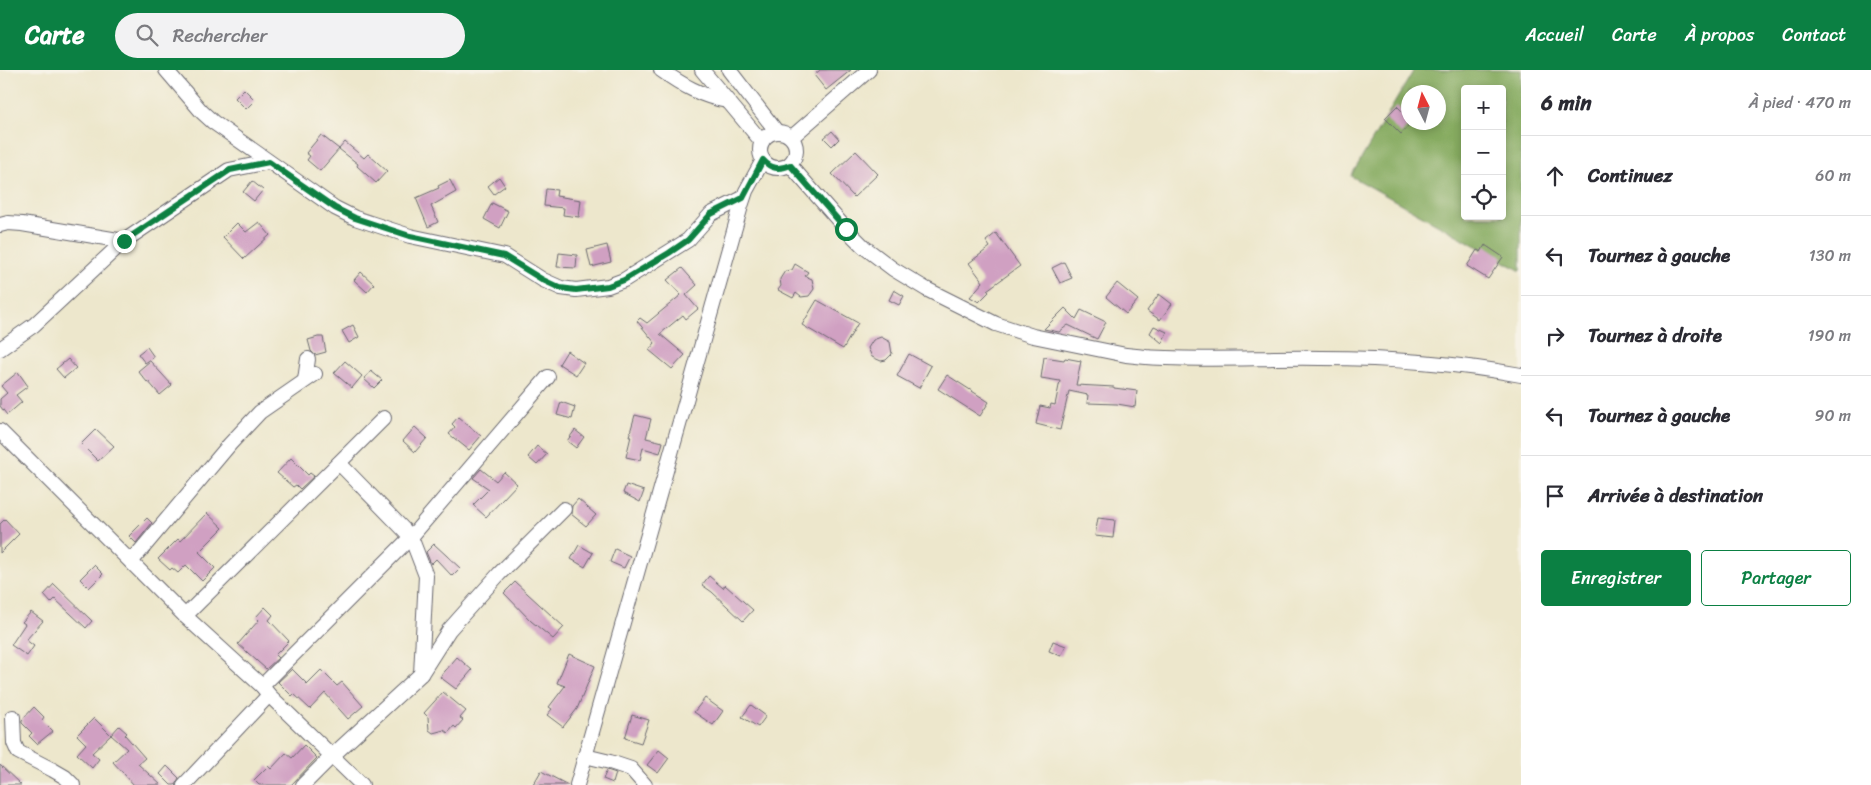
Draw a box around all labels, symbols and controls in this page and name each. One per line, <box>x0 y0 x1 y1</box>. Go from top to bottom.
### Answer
search box <box>115 13 465 58</box>
text: Carte <box>25 14 85 56</box>
text: Rechercher <box>173 19 267 52</box>
text: Accueil <box>1525 19 1584 51</box>
text: Carte <box>1612 19 1657 51</box>
text: À propos <box>1685 19 1754 51</box>
text: Contact <box>1782 19 1846 51</box>
icon: search <box>133 21 161 49</box>
text: 6 min <box>1541 84 1592 122</box>
north arrow <box>1401 85 1446 130</box>
map controls <box>1461 85 1506 220</box>
button: + <box>1461 85 1506 130</box>
text: À pied · 470 m <box>1749 88 1851 117</box>
button: − <box>1461 130 1506 175</box>
text: Continuez <box>1588 159 1673 192</box>
text: 60 m <box>1815 161 1851 190</box>
icon: ahead <box>1541 162 1569 190</box>
button: locate <box>1461 175 1506 220</box>
route start <box>835 218 858 241</box>
route end <box>113 230 136 253</box>
text: Tournez à gauche <box>1588 239 1730 272</box>
text: 130 m <box>1809 241 1851 270</box>
icon: left <box>1541 242 1569 270</box>
text: Tournez à droite <box>1588 319 1722 352</box>
text: 190 m <box>1808 321 1851 350</box>
icon: right <box>1541 322 1569 350</box>
text: Tournez à gauche <box>1588 399 1730 432</box>
text: 90 m <box>1815 401 1851 430</box>
icon: left <box>1541 402 1569 430</box>
text: Arrivée à destination <box>1588 479 1763 512</box>
icon: arrive <box>1541 482 1569 510</box>
button: Enregistrer <box>1541 550 1691 606</box>
button: Partager <box>1701 550 1851 606</box>

